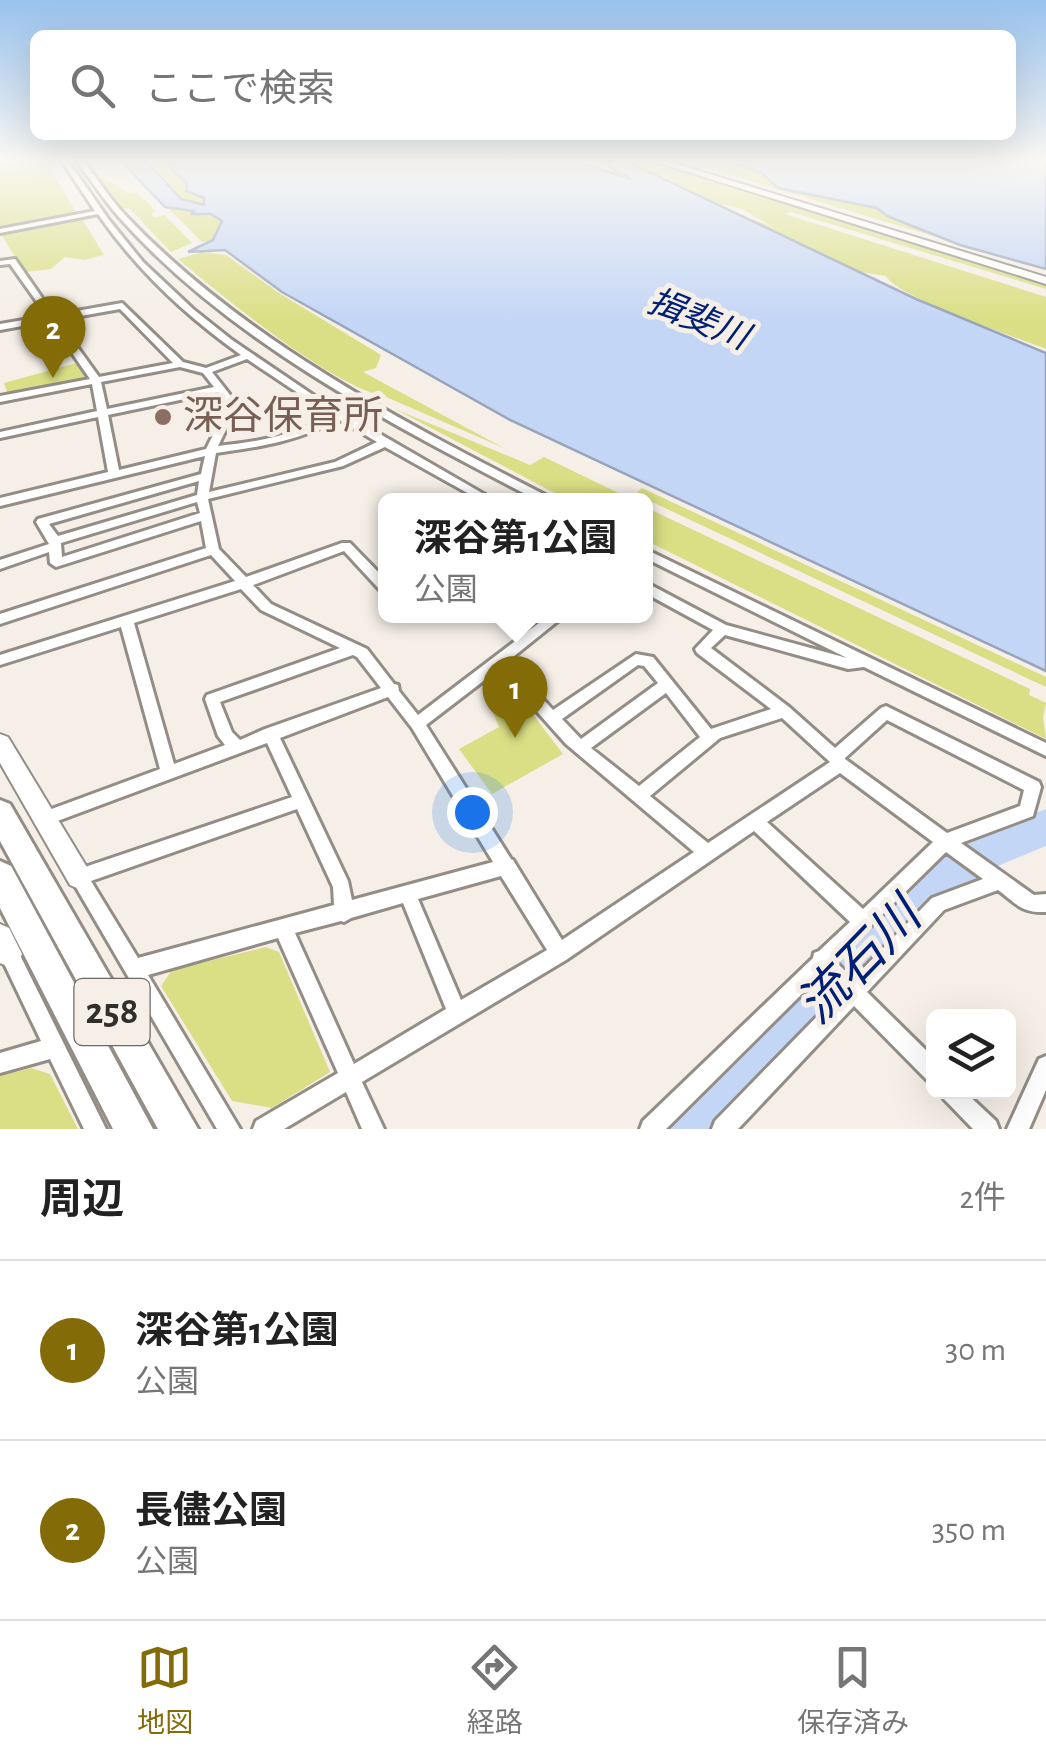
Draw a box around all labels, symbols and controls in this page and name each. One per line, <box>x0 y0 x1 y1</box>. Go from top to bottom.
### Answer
search box <box>30 30 1016 140</box>
icon: search <box>65 58 120 113</box>
text: ここで検索 <box>145 71 335 109</box>
water label: 揖斐川 <box>643 282 758 357</box>
pin: 2 <box>20 296 86 378</box>
place label: 深谷保育所 <box>183 395 383 437</box>
marker: 深谷保育所 <box>152 406 174 428</box>
popup <box>378 493 653 623</box>
text: 深谷第1公園 <box>414 521 617 559</box>
text: 公園 <box>414 574 478 606</box>
pin: 1 <box>482 656 548 738</box>
your location <box>447 787 498 838</box>
water label: 流石川 <box>788 886 934 1033</box>
road number: 258 <box>74 979 150 1045</box>
map controls <box>926 1009 1016 1099</box>
button: layers <box>926 1009 1016 1099</box>
text: 周辺 <box>40 1179 124 1221</box>
text: 2件 <box>959 1182 1006 1214</box>
text: 深谷第1公園 <box>135 1313 339 1351</box>
text: 1 <box>67 1334 78 1366</box>
text: 30 m <box>945 1334 1006 1366</box>
text: 公園 <box>135 1366 199 1398</box>
text: 長儘公園 <box>135 1493 287 1531</box>
text: 2 <box>65 1514 80 1546</box>
text: 350 m <box>932 1514 1006 1546</box>
text: 公園 <box>135 1546 199 1578</box>
tab: 地図 <box>137 1640 193 1741</box>
tab: 経路 <box>467 1640 523 1741</box>
tab: 保存済み <box>797 1640 909 1741</box>

